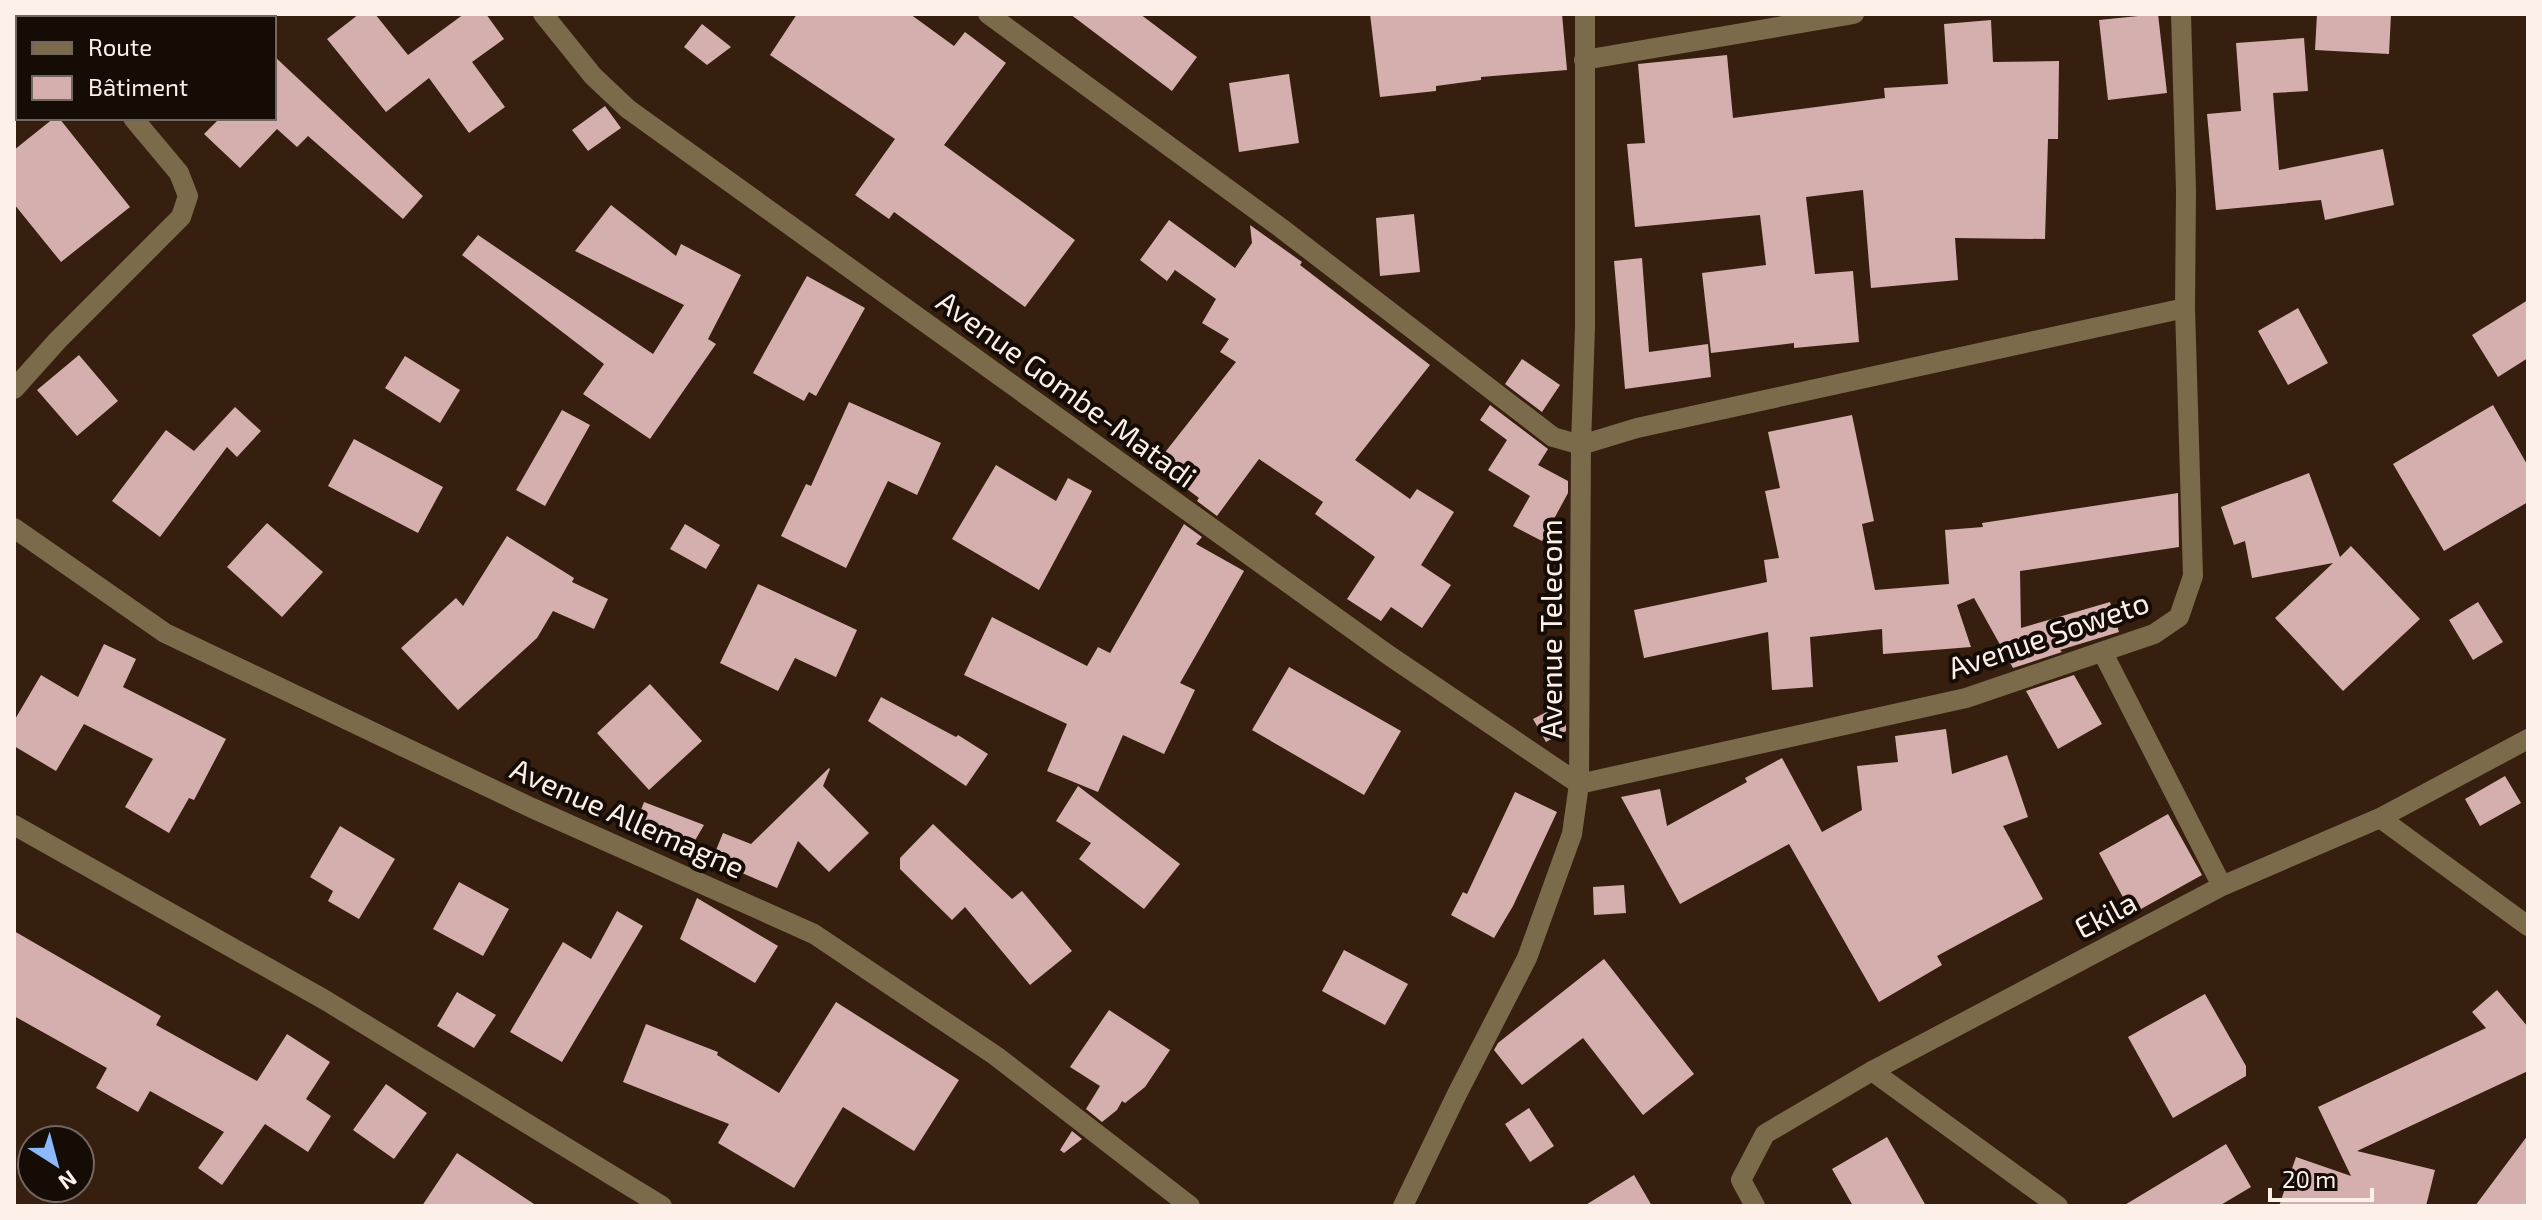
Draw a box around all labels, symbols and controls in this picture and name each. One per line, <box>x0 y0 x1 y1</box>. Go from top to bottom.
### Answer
legend <box>16 16 276 120</box>
text: Route <box>88 32 152 61</box>
text: Bâtiment <box>88 72 188 101</box>
street label: Avenue Gombe-Matadi <box>930 282 1204 494</box>
street label: Avenue Telecom <box>1532 519 1568 739</box>
street label: Avenue Soweto <box>1943 583 2153 685</box>
street label: Avenue Allemagne <box>506 749 750 885</box>
street label: Ekila <box>2068 883 2142 945</box>
north arrow <box>16 1124 96 1204</box>
scale bar <box>2270 1152 2372 1202</box>
text: 20 m <box>2282 1164 2336 1193</box>
text: N <box>54 1166 82 1196</box>

